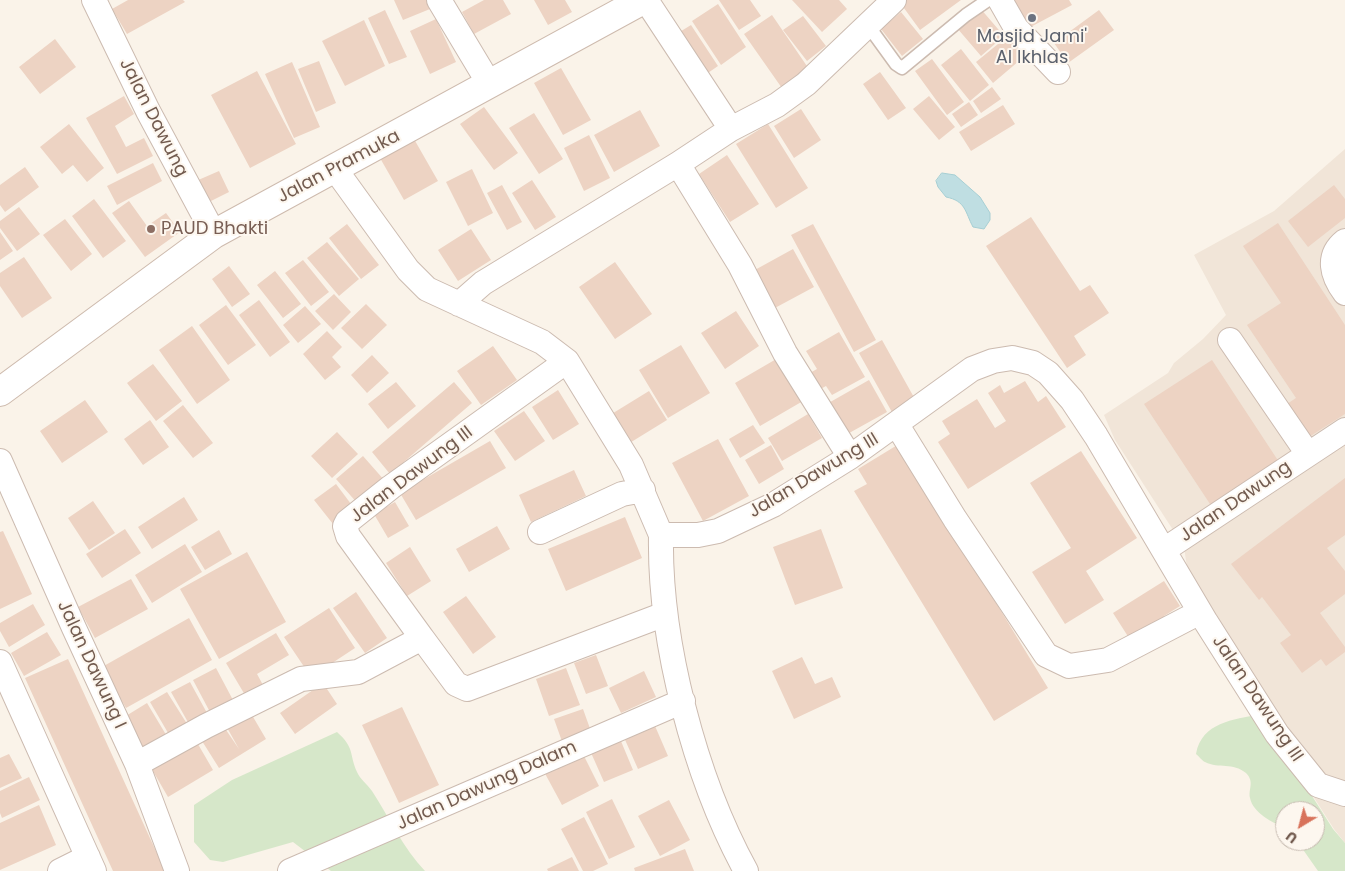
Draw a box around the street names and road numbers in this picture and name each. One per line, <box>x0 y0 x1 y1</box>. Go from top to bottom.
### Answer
street label: Jalan Dawung <box>114 55 192 181</box>
street label: Jalan Pramuka <box>274 126 404 208</box>
street label: Jalan Dawung III <box>347 422 477 528</box>
street label: Jalan Dawung III <box>745 429 883 523</box>
street label: Jalan Dawung <box>1176 457 1296 547</box>
street label: Jalan Dawung I <box>52 598 130 732</box>
street label: Jalan Dawung III <box>1207 632 1307 766</box>
street label: Jalan Dawung Dalam <box>394 737 580 835</box>

